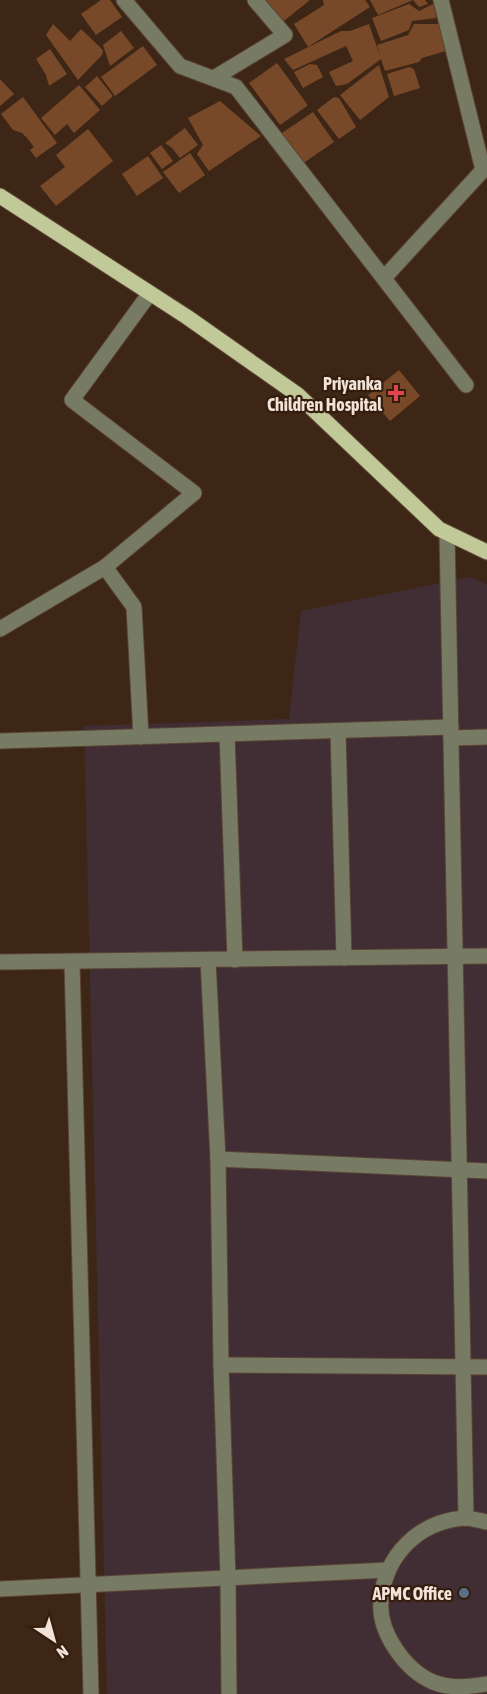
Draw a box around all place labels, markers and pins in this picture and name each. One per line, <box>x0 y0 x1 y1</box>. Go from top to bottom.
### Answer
place label: Priyanka Children Hospital <box>267 373 382 415</box>
marker: Priyanka Children Hospital <box>387 384 405 402</box>
place label: APMC Office <box>371 1583 452 1604</box>
marker: APMC Office <box>457 1586 471 1600</box>

